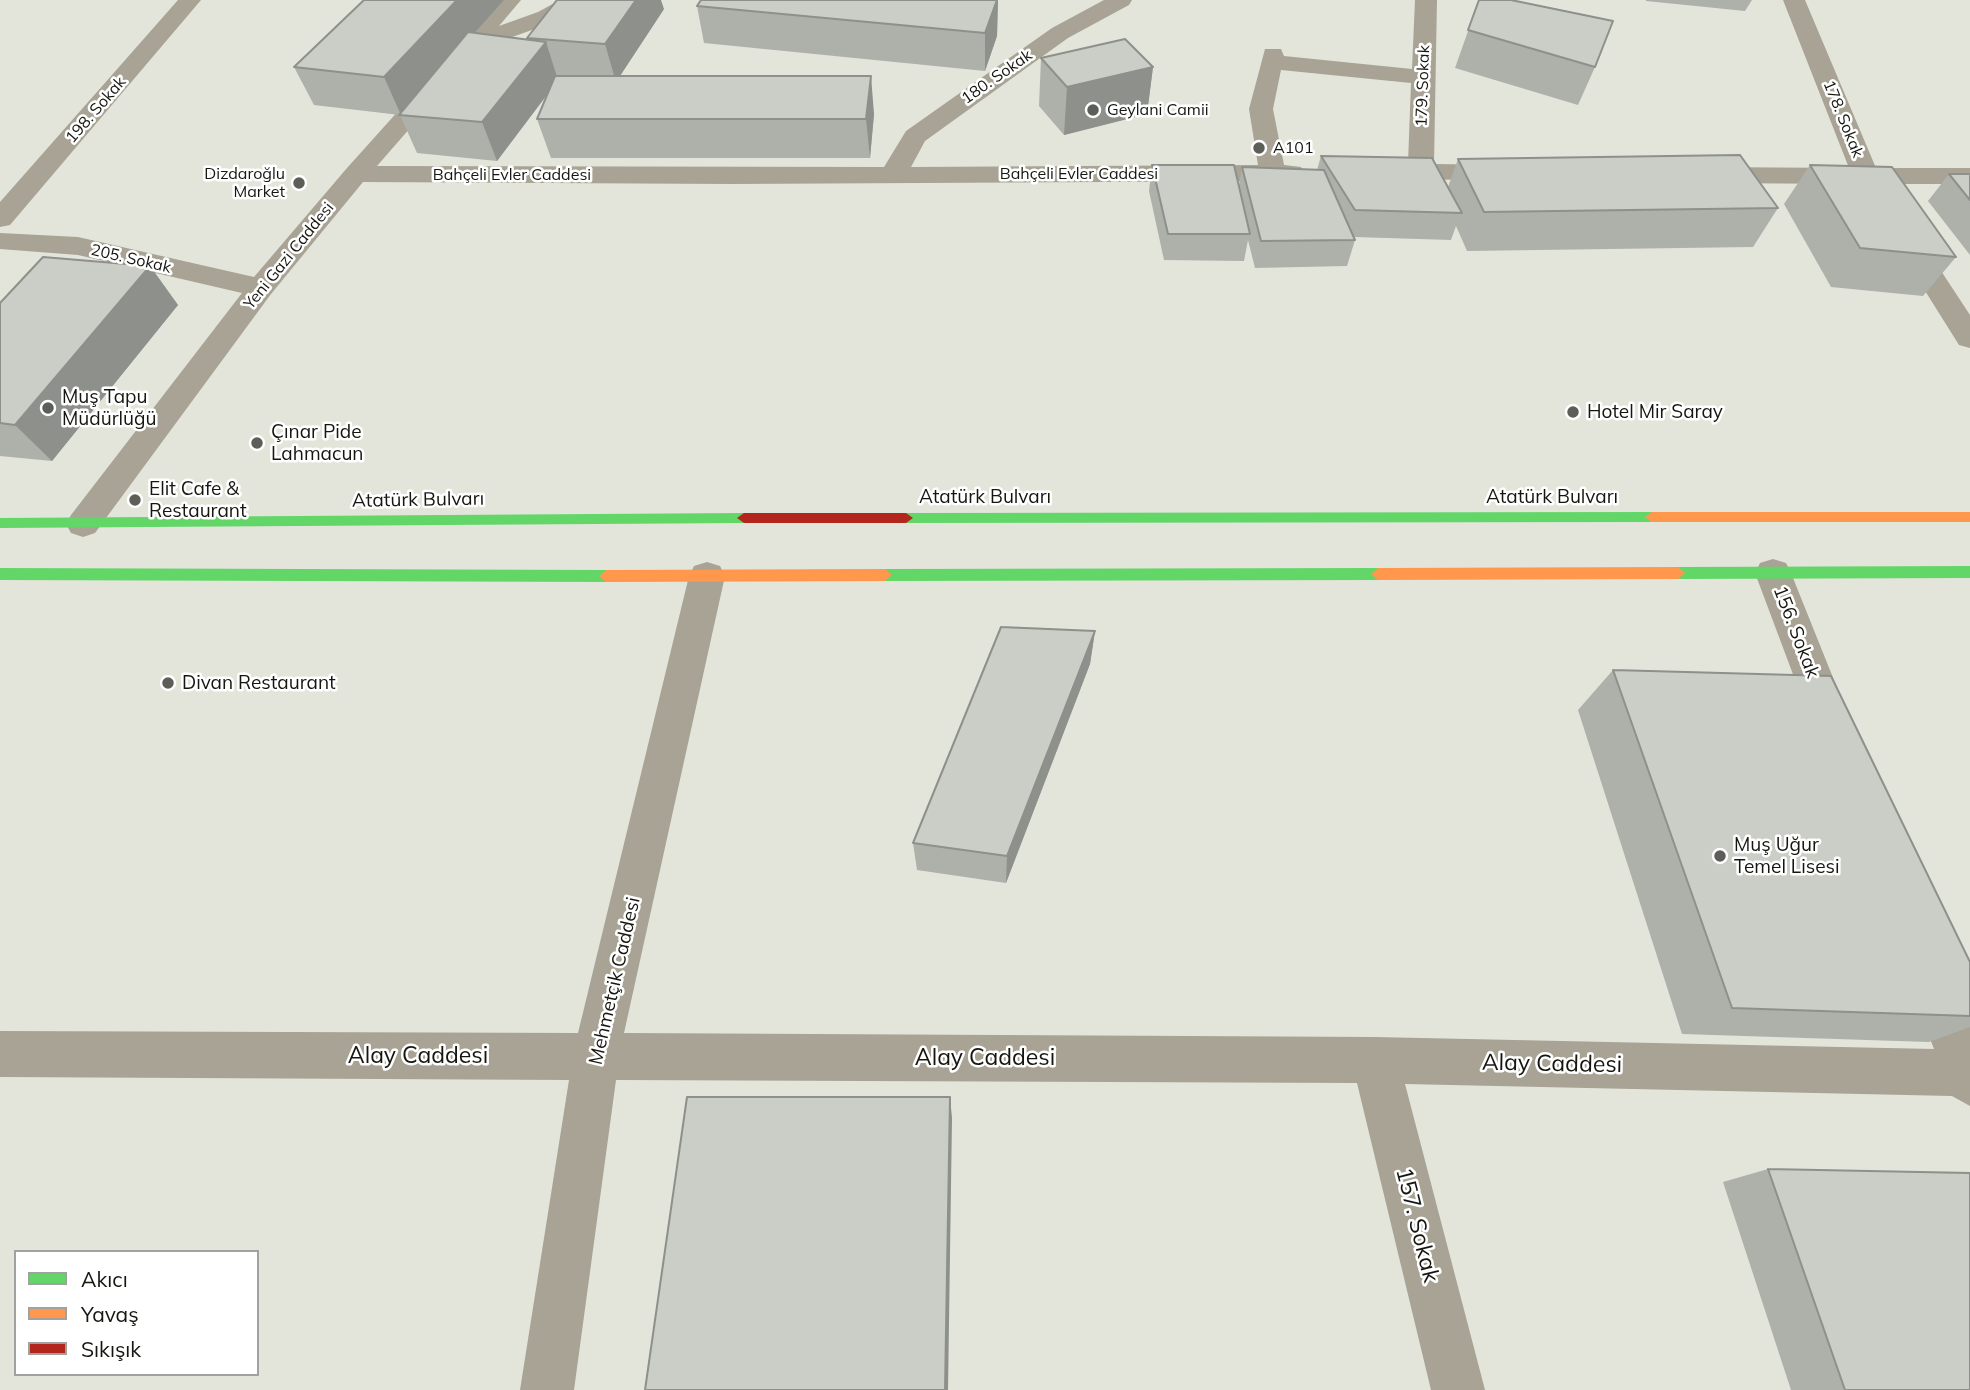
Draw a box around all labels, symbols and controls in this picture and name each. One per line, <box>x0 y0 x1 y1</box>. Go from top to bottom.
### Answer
street label: 179. Sokak <box>1412 45 1434 127</box>
street label: 180. Sokak <box>958 46 1036 108</box>
street label: 198. Sokak <box>62 73 130 147</box>
street label: 178. Sokak <box>1819 78 1867 160</box>
place label: Geylani Camii <box>1107 100 1209 120</box>
marker: Geylani Camii <box>1085 102 1101 118</box>
place label: A101 <box>1273 138 1314 158</box>
marker: A101 <box>1251 140 1267 156</box>
place label: Dizdaroğlu Market <box>204 164 285 202</box>
street label: Bahçeli Evler Caddesi <box>1000 164 1158 184</box>
street label: Bahçeli Evler Caddesi <box>433 165 591 185</box>
marker: Dizdaroğlu Market <box>291 175 307 191</box>
street label: Yeni Gazi Caddesi <box>240 199 338 313</box>
street label: 205. Sokak <box>89 240 173 278</box>
place label: Muş Tapu Müdürlüğü <box>62 386 156 430</box>
marker: Muş Tapu Müdürlüğü <box>40 400 56 416</box>
place label: Hotel Mir Saray <box>1587 401 1723 423</box>
marker: Hotel Mir Saray <box>1565 404 1581 420</box>
place label: Çınar Pide Lahmacun <box>271 421 363 465</box>
marker: Çınar Pide Lahmacun <box>249 435 265 451</box>
place label: Elit Cafe & Restaurant <box>149 478 247 522</box>
street label: Atatürk Bulvarı <box>919 486 1051 508</box>
street label: Atatürk Bulvarı <box>1486 486 1618 508</box>
street label: Atatürk Bulvarı <box>352 487 484 513</box>
marker: Elit Cafe & Restaurant <box>127 492 143 508</box>
street label: 156. Sokak <box>1768 583 1824 681</box>
place label: Divan Restaurant <box>182 672 336 694</box>
marker: Divan Restaurant <box>160 675 176 691</box>
place label: Muş Uğur Temel Lisesi <box>1734 834 1839 878</box>
marker: Muş Uğur Temel Lisesi <box>1712 848 1728 864</box>
street label: Mehmetçik Caddesi <box>585 895 645 1067</box>
street label: Alay Caddesi <box>348 1042 488 1070</box>
street label: Alay Caddesi <box>915 1044 1055 1072</box>
street label: Alay Caddesi <box>1482 1049 1622 1079</box>
street label: 157. Sokak <box>1389 1165 1445 1285</box>
legend <box>14 1250 259 1376</box>
text: Akıcı <box>81 1266 128 1292</box>
text: Yavaş <box>81 1301 139 1327</box>
text: Sıkışık <box>81 1336 141 1362</box>

